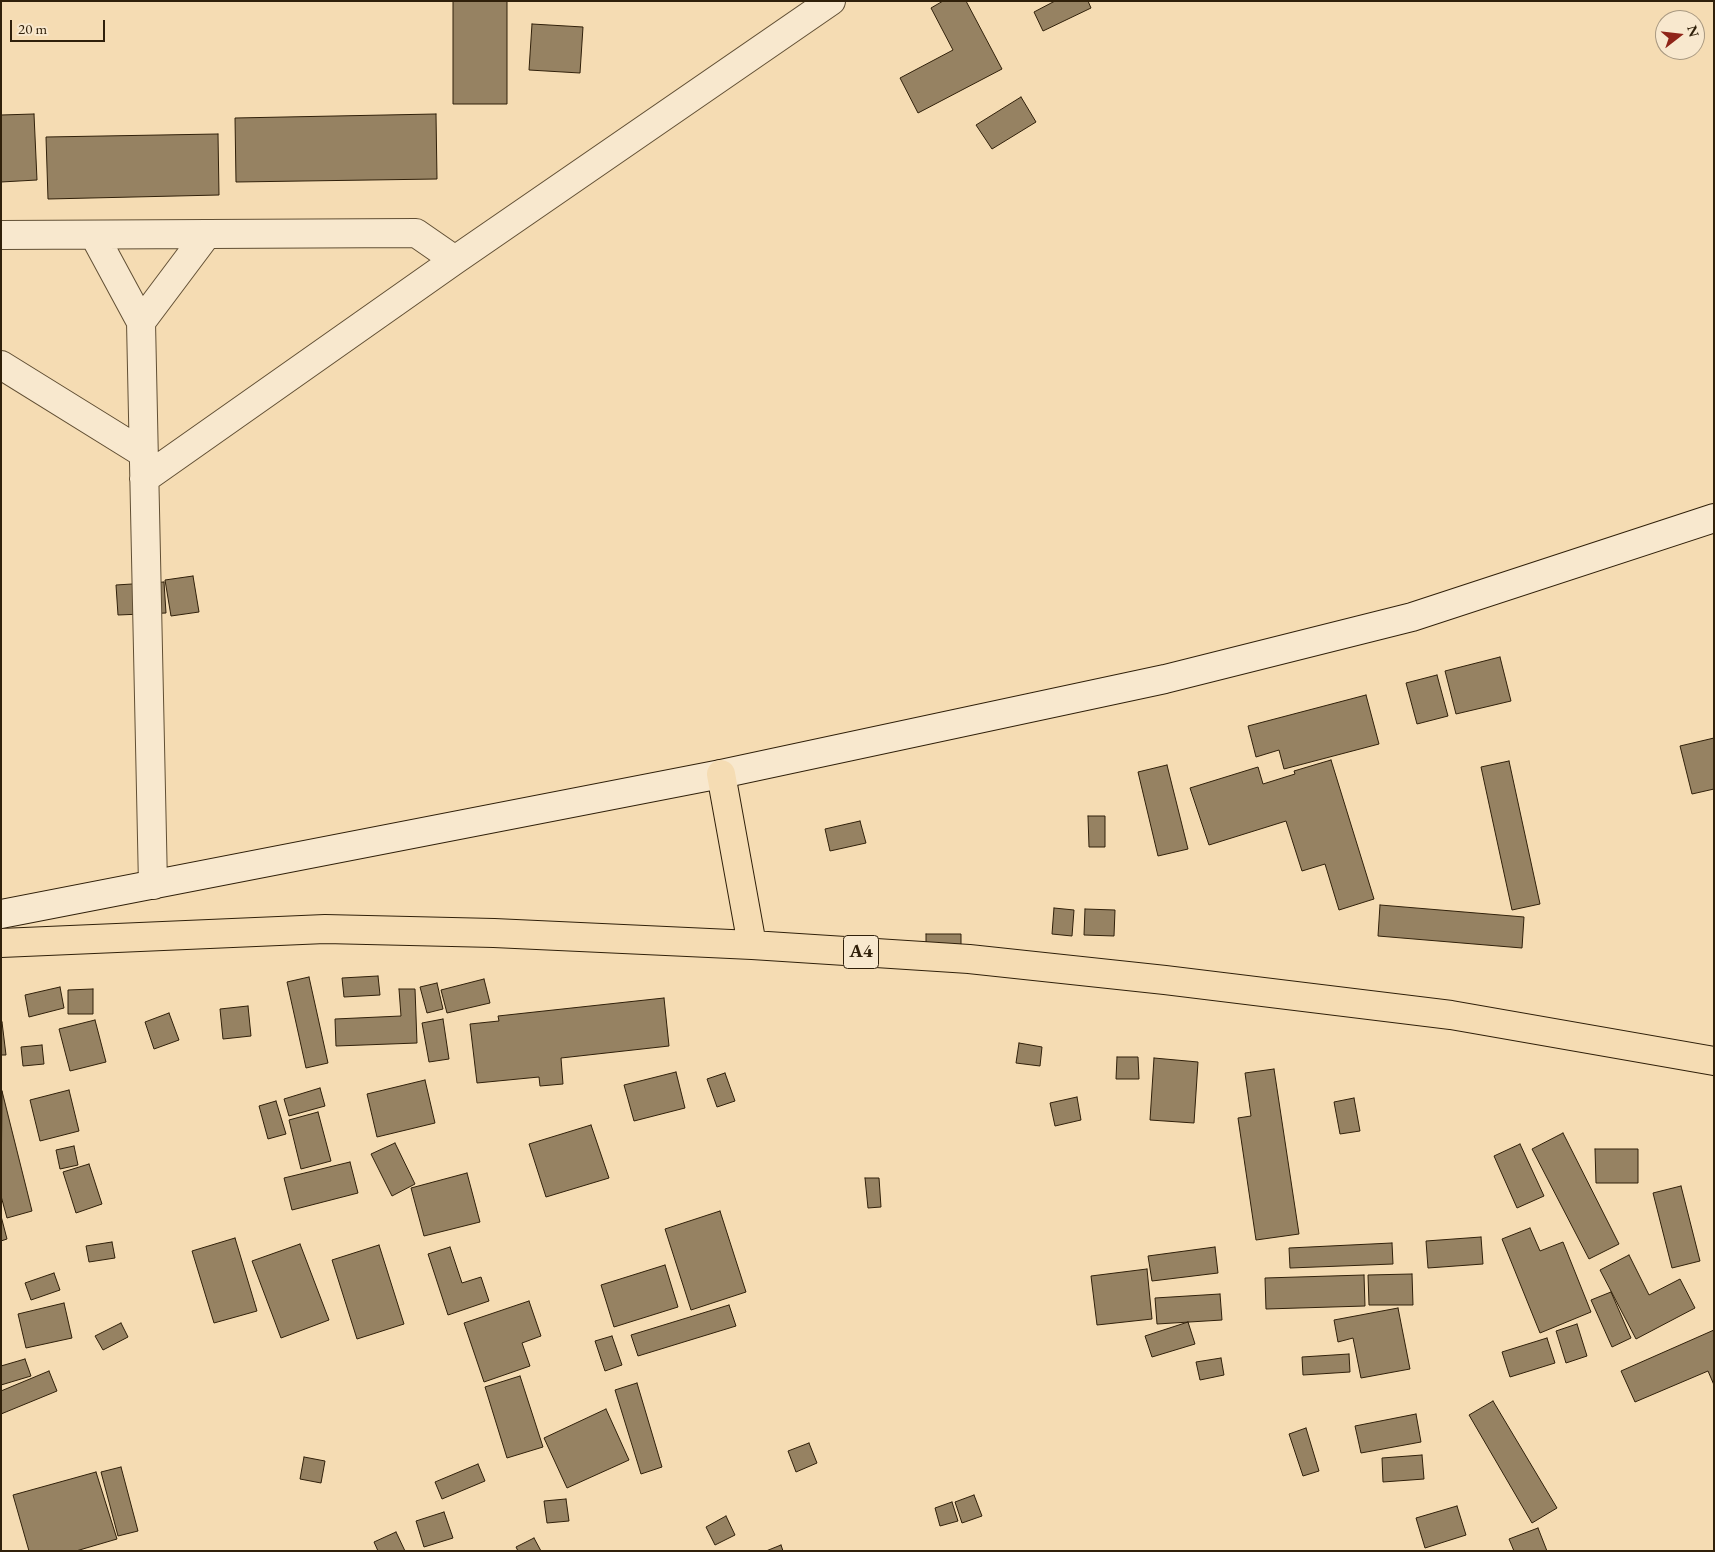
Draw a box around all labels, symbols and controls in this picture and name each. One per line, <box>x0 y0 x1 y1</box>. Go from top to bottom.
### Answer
scale bar <box>12 10 108 42</box>
north arrow <box>1655 10 1705 60</box>
text: 20 m <box>18 19 47 38</box>
text: N <box>1683 23 1704 39</box>
road number: A4 <box>844 936 878 969</box>

